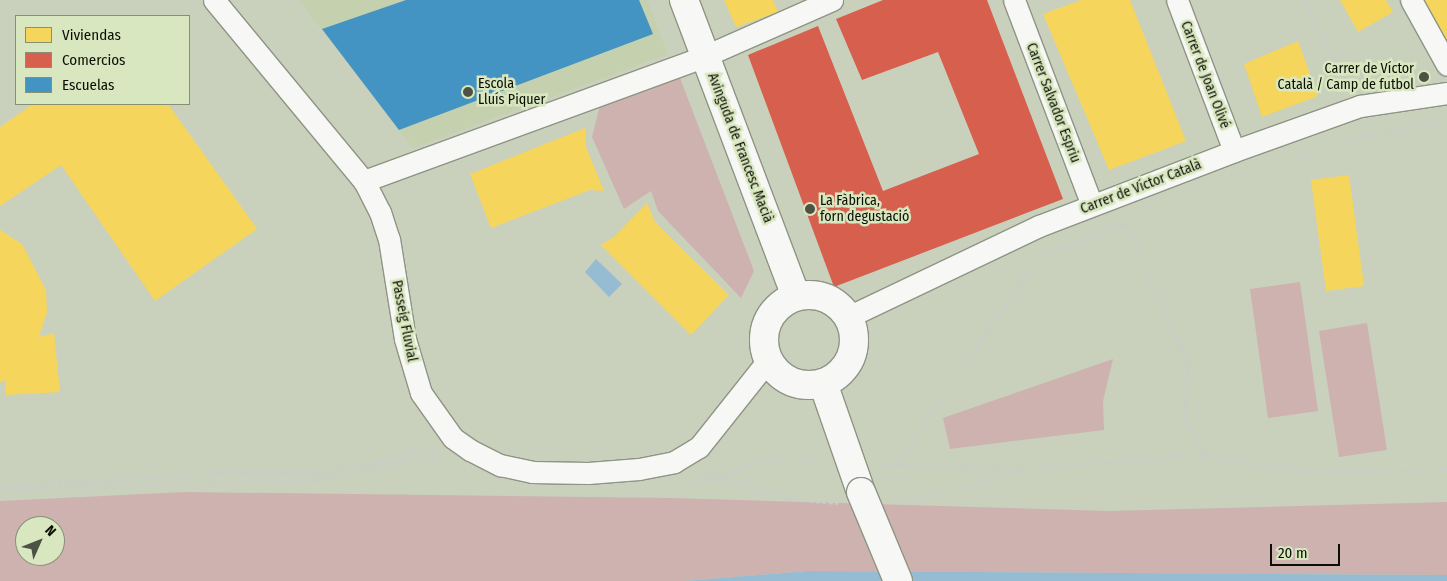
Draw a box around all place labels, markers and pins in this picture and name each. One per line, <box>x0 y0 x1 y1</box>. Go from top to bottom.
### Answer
place label: Carrer de Víctor Català / Camp de futbol <box>1278 61 1414 94</box>
marker: Carrer de Víctor Català / Camp de futbol <box>1418 71 1430 83</box>
place label: Escola Lluís Piquer <box>478 76 545 108</box>
marker: Escola Lluís Piquer <box>462 86 474 98</box>
place label: La Fàbrica, forn degustació <box>820 193 909 226</box>
marker: La Fàbrica, forn degustació <box>804 203 816 215</box>

